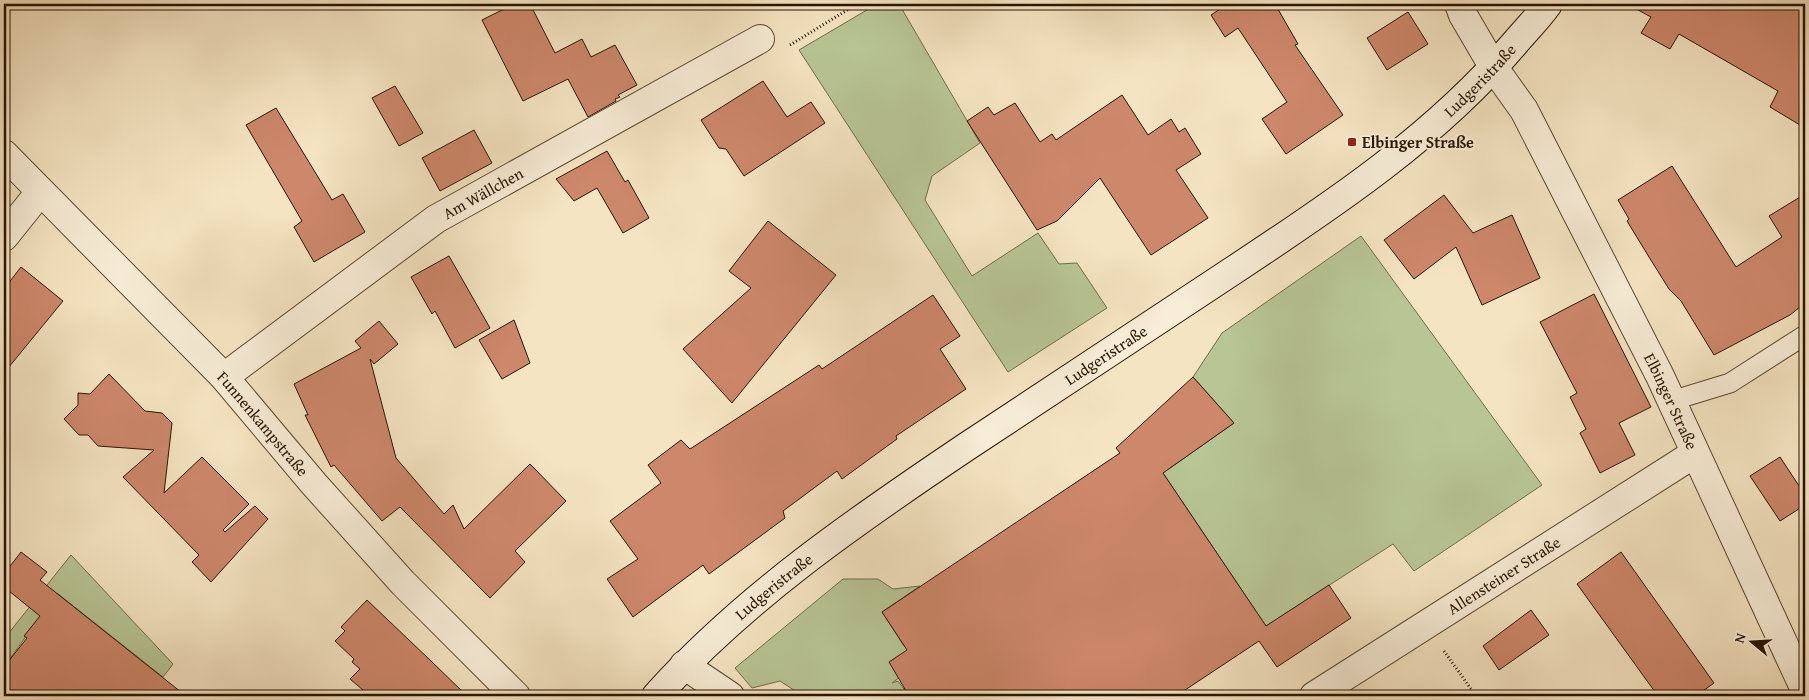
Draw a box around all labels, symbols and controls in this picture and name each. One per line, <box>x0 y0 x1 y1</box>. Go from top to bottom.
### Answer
street label: Ludgeristraße <box>1438 38 1521 122</box>
place label: Elbinger Straße <box>1362 130 1474 154</box>
marker: Elbinger Straße <box>1346 136 1358 148</box>
street label: Am Wällchen <box>438 161 528 225</box>
street label: Ludgeristraße <box>1060 319 1152 391</box>
street label: Elbinger Straße <box>1638 349 1704 453</box>
street label: Funnenkampstraße <box>212 365 315 481</box>
street label: Allensteiner Straße <box>1442 530 1565 620</box>
street label: Ludgeristraße <box>729 547 818 625</box>
north arrow <box>1726 618 1776 668</box>
text: N <box>1729 630 1751 646</box>

